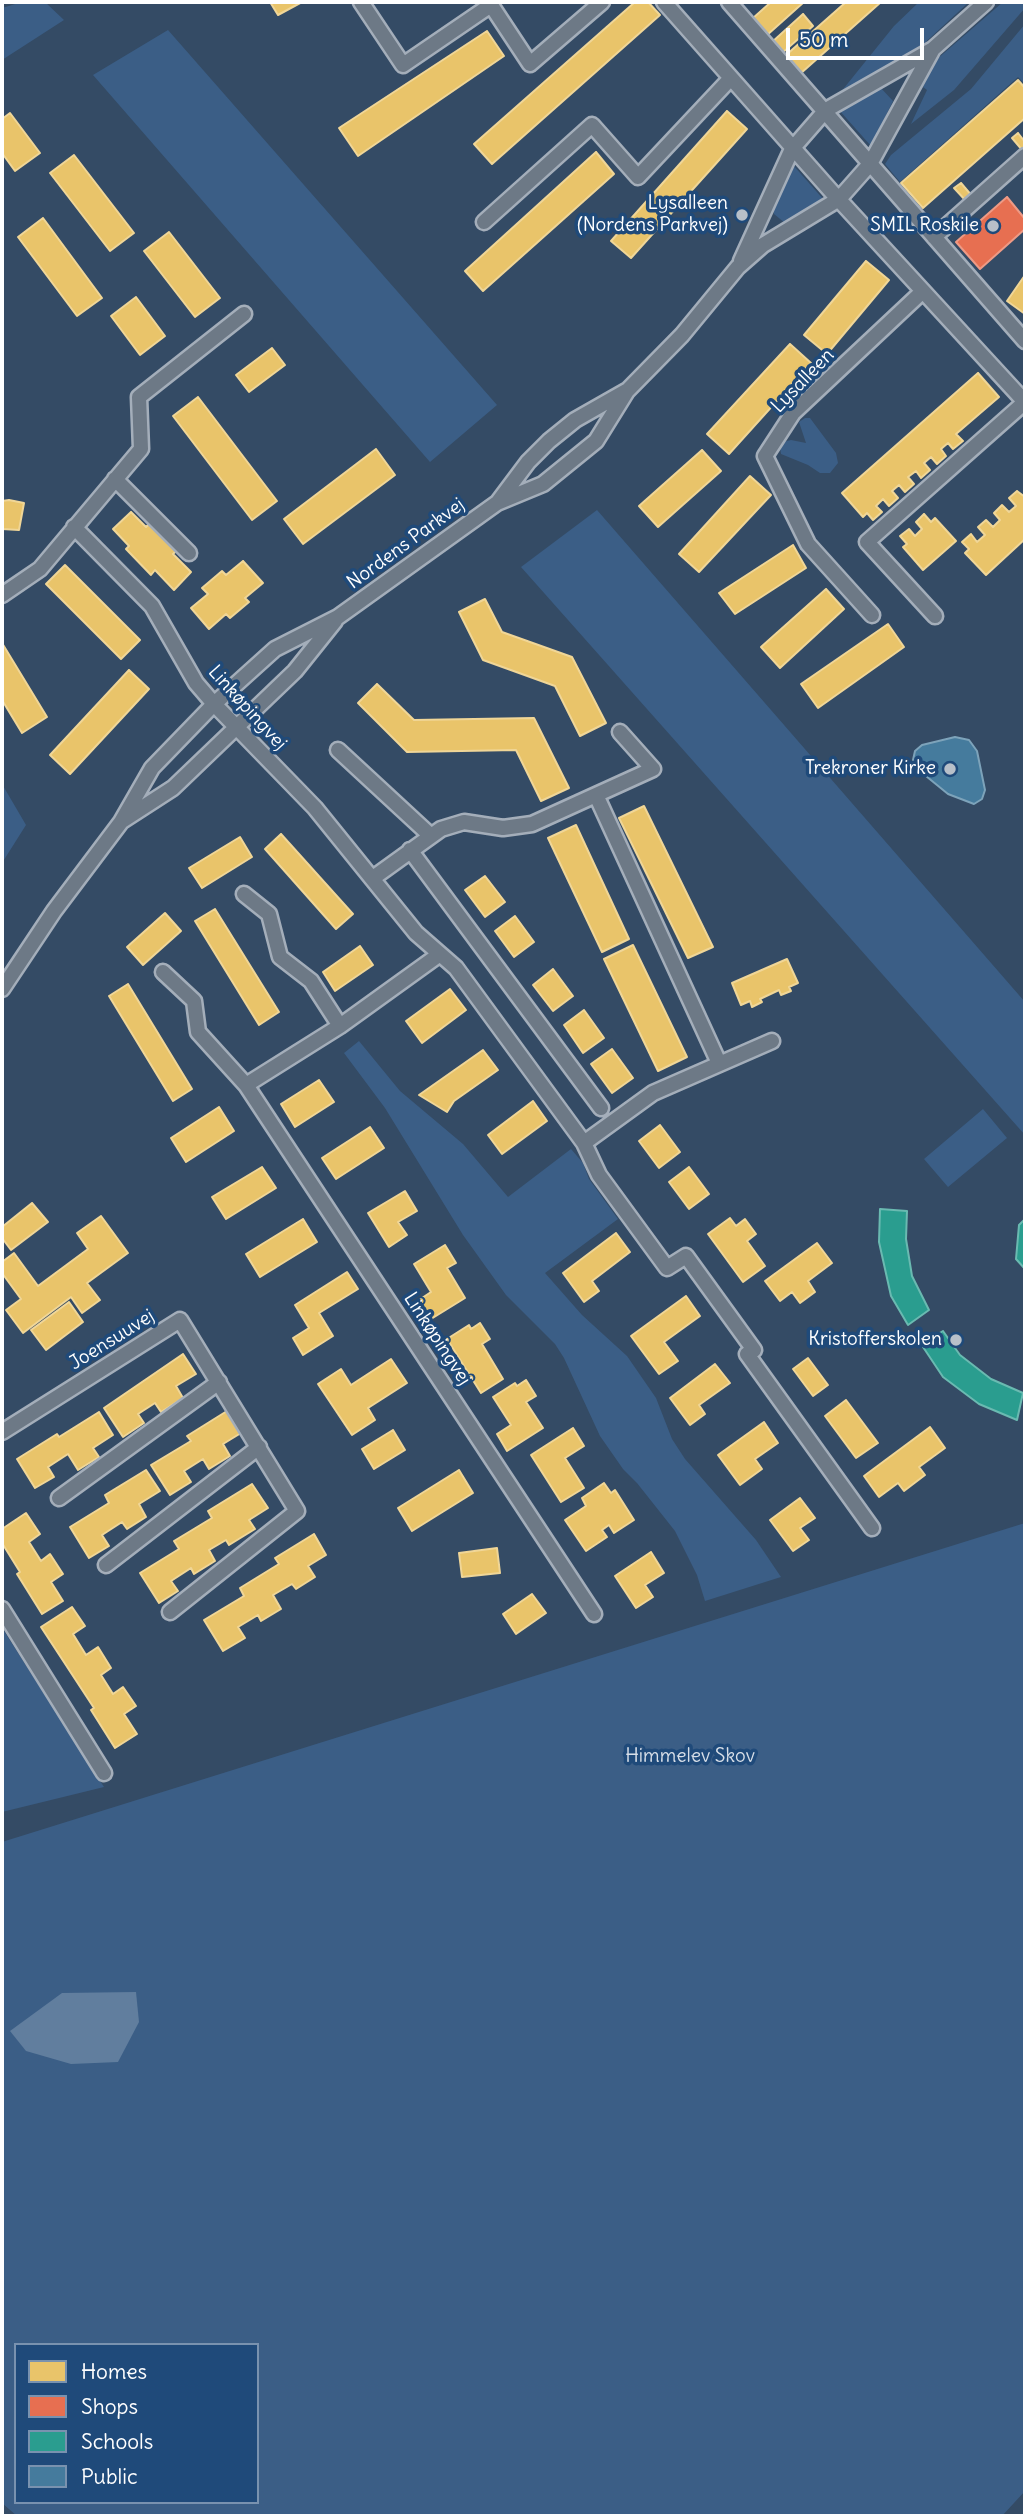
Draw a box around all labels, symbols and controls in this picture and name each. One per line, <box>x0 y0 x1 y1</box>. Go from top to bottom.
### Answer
scale bar <box>789 14 927 58</box>
text: 50 m <box>799 26 848 53</box>
place label: Lysalleen (Nordens Parkvej) <box>577 193 728 237</box>
marker: Lysalleen (Nordens Parkvej) <box>734 207 750 223</box>
place label: SMIL Roskile <box>870 215 979 237</box>
marker: SMIL Roskile <box>985 218 1001 234</box>
street label: Lysalleen <box>767 344 839 418</box>
street label: Nordens Parkvej <box>343 494 469 594</box>
street label: Linkøpingvej <box>203 661 291 755</box>
place label: Trekroner Kirke <box>805 758 936 780</box>
marker: Trekroner Kirke <box>942 761 958 777</box>
street label: Linkøpingvej <box>399 1288 475 1390</box>
street label: Joensuuvej <box>65 1305 159 1375</box>
place label: Kristofferskolen <box>808 1329 942 1351</box>
marker: Kristofferskolen <box>948 1332 964 1348</box>
park label: Himmelev Skov <box>625 1746 755 1768</box>
legend <box>14 2343 259 2504</box>
text: Homes <box>81 2358 147 2385</box>
text: Shops <box>81 2393 138 2420</box>
text: Schools <box>81 2428 153 2455</box>
text: Public <box>81 2463 138 2490</box>

